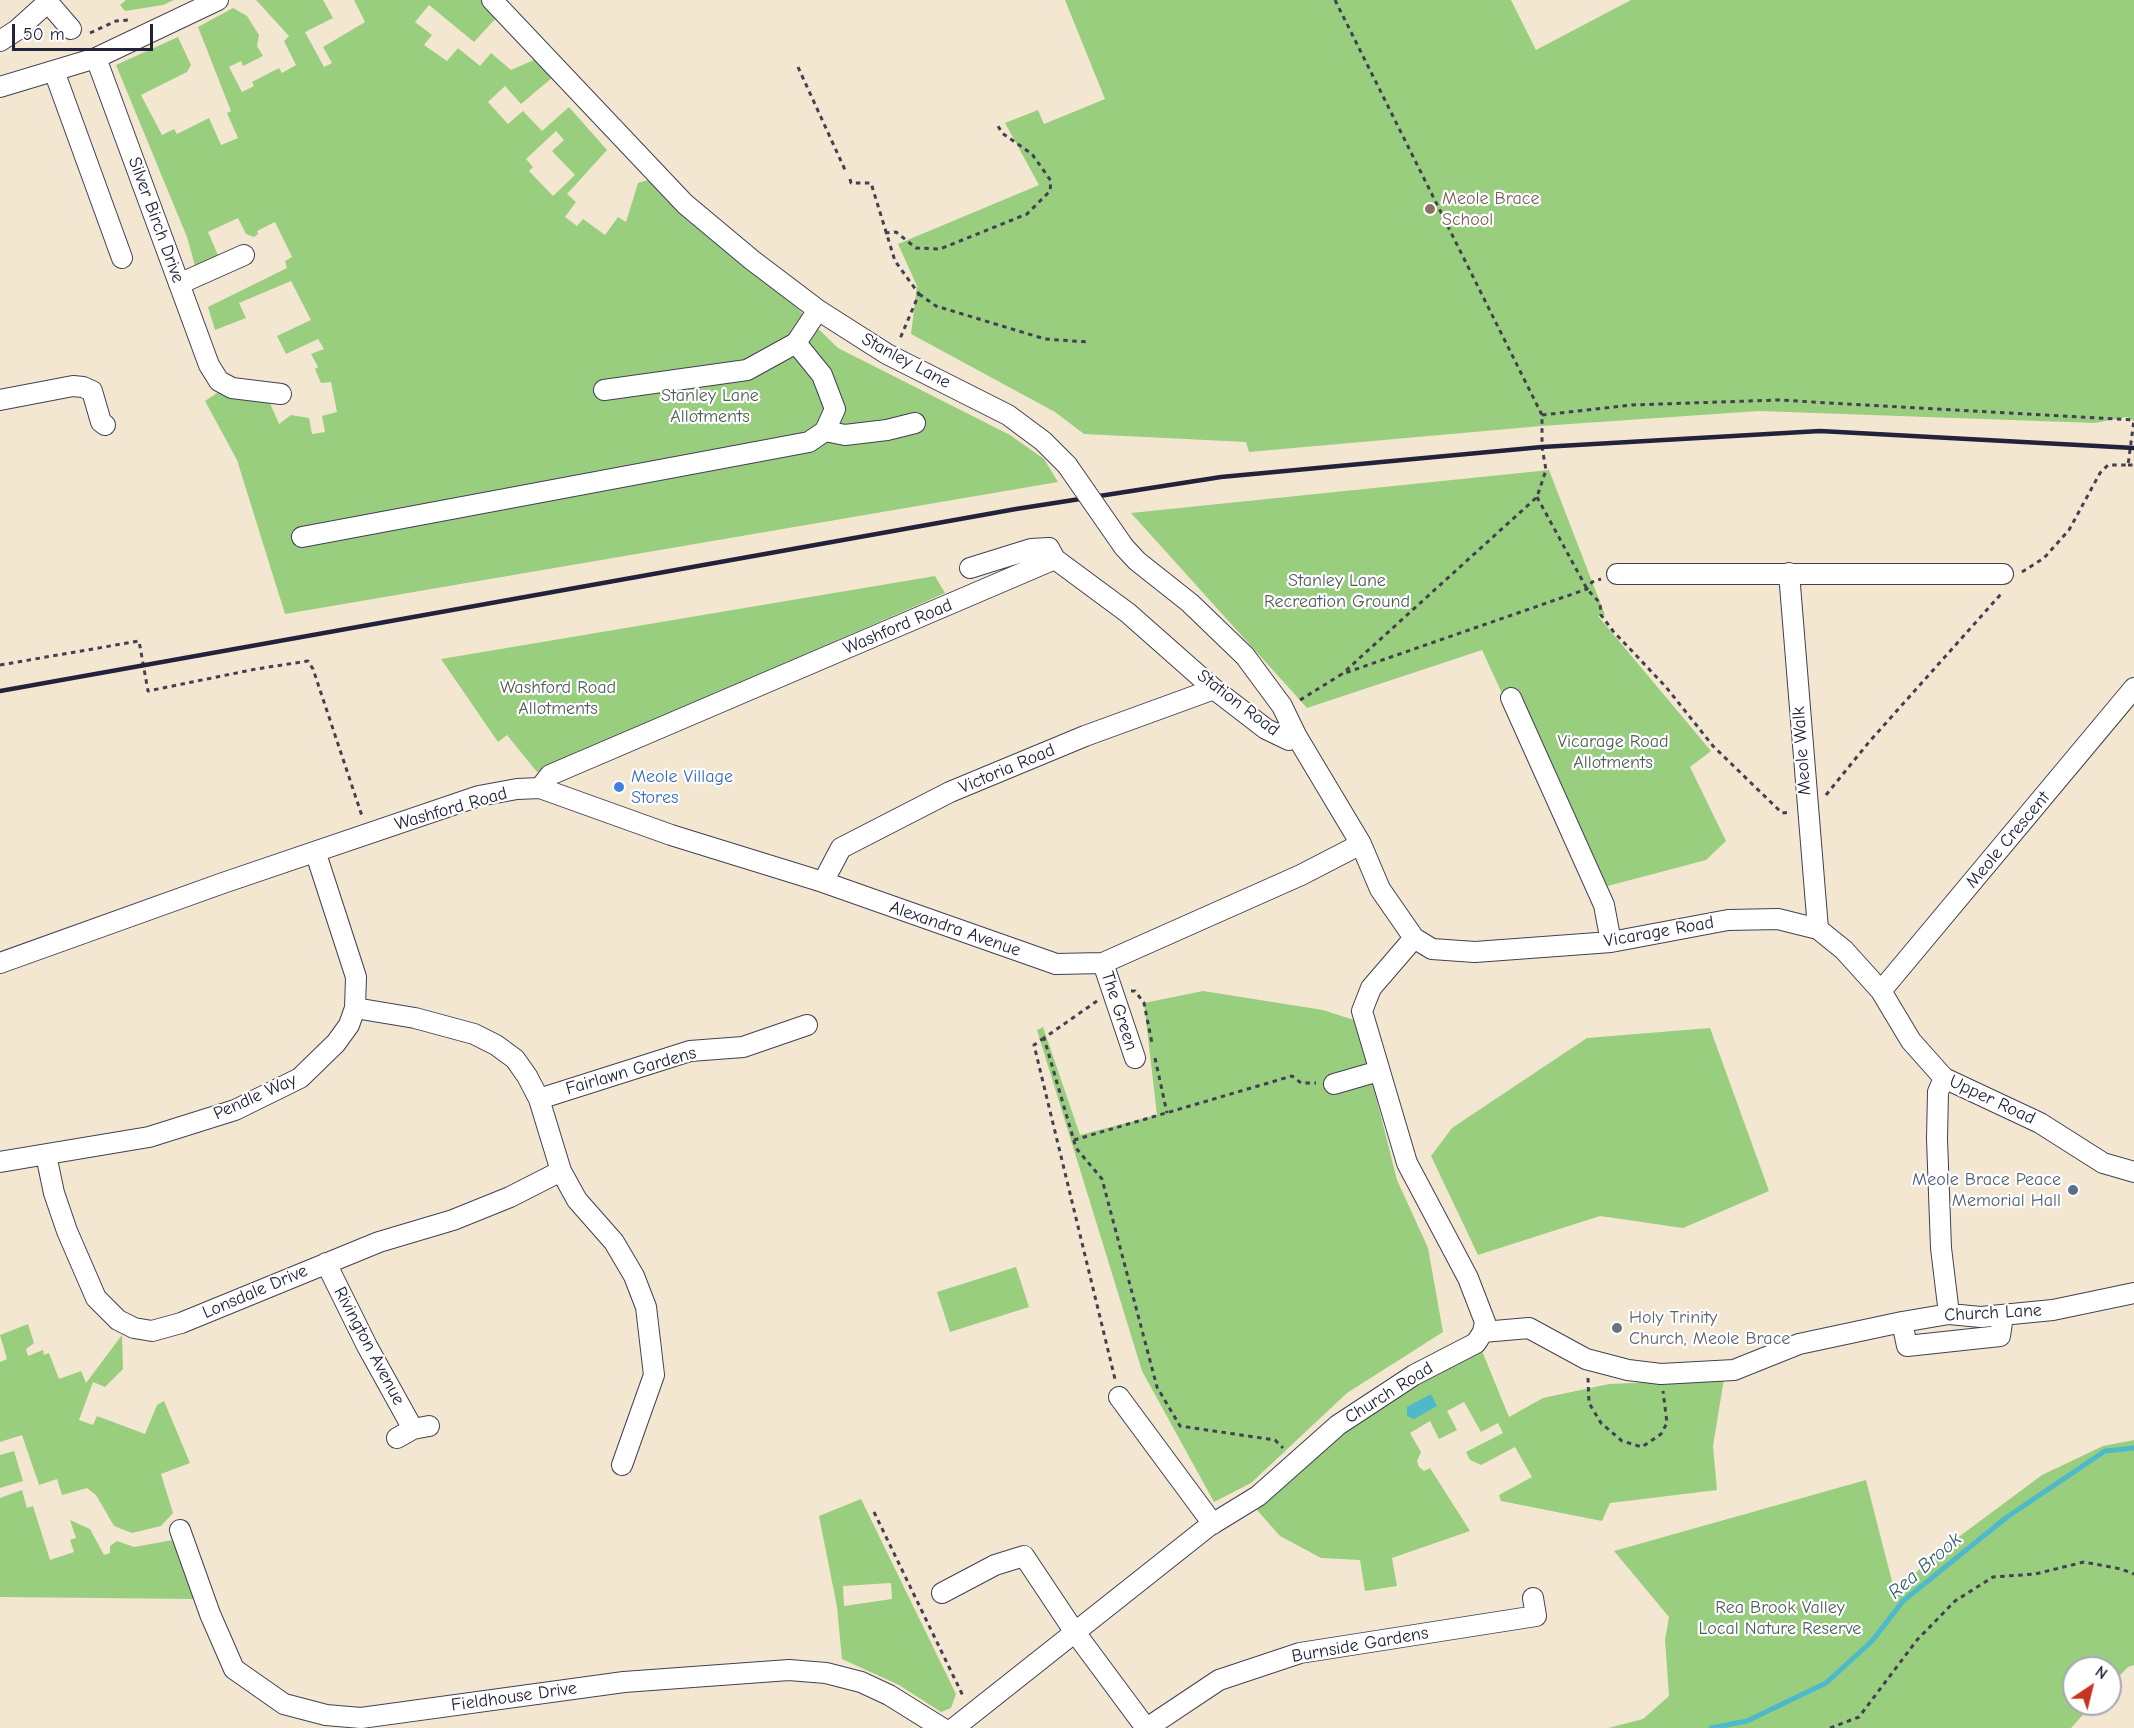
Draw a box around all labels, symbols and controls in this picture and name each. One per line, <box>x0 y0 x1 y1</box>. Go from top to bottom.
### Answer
scale bar <box>15 12 156 50</box>
text: 50 m <box>23 24 65 45</box>
street label: Silver Birch Drive <box>123 154 189 286</box>
place label: Meole Brace School <box>1442 188 1540 230</box>
marker: Meole Brace School <box>1423 202 1437 216</box>
street label: Stanley Lane <box>858 329 954 393</box>
park label: Stanley Lane Allotments <box>661 385 759 428</box>
park label: Stanley Lane Recreation Ground <box>1264 570 1410 612</box>
street label: Washford Road <box>840 594 956 660</box>
street label: Station Road <box>1193 665 1283 741</box>
park label: Washford Road Allotments <box>500 677 616 720</box>
street label: Meole Walk <box>1788 706 1816 796</box>
park label: Vicarage Road Allotments <box>1557 731 1669 774</box>
street label: Victoria Road <box>956 739 1058 799</box>
place label: Meole Village Stores <box>631 766 733 808</box>
marker: Meole Village Stores <box>612 780 626 794</box>
street label: Washford Road <box>392 783 510 835</box>
street label: Meole Crescent <box>1961 787 2055 893</box>
street label: Alexandra Avenue <box>887 896 1023 962</box>
street label: Vicarage Road <box>1602 912 1716 952</box>
street label: The Green <box>1096 969 1142 1053</box>
street label: Fairlawn Gardens <box>563 1042 699 1100</box>
street label: Pendle Way <box>210 1069 300 1125</box>
street label: Upper Road <box>1945 1071 2039 1129</box>
place label: Meole Brace Peace Memorial Hall <box>1912 1169 2061 1212</box>
marker: Meole Brace Peace Memorial Hall <box>2066 1183 2080 1197</box>
street label: Lonsdale Drive <box>199 1260 311 1324</box>
street label: Rivington Avenue <box>329 1283 409 1409</box>
street label: Church Lane <box>1944 1300 2042 1326</box>
place label: Holy Trinity Church, Meole Brace <box>1629 1307 1790 1350</box>
marker: Holy Trinity Church, Meole Brace <box>1610 1321 1624 1335</box>
street label: Church Road <box>1341 1357 1437 1429</box>
water label: Rea Brook <box>1883 1528 1967 1604</box>
park label: Rea Brook Valley Local Nature Reserve <box>1699 1597 1861 1640</box>
street label: Burnside Gardens <box>1290 1622 1430 1668</box>
north arrow <box>2062 1656 2122 1716</box>
text: N <box>2092 1663 2111 1683</box>
street label: Fieldhouse Drive <box>450 1677 578 1717</box>

